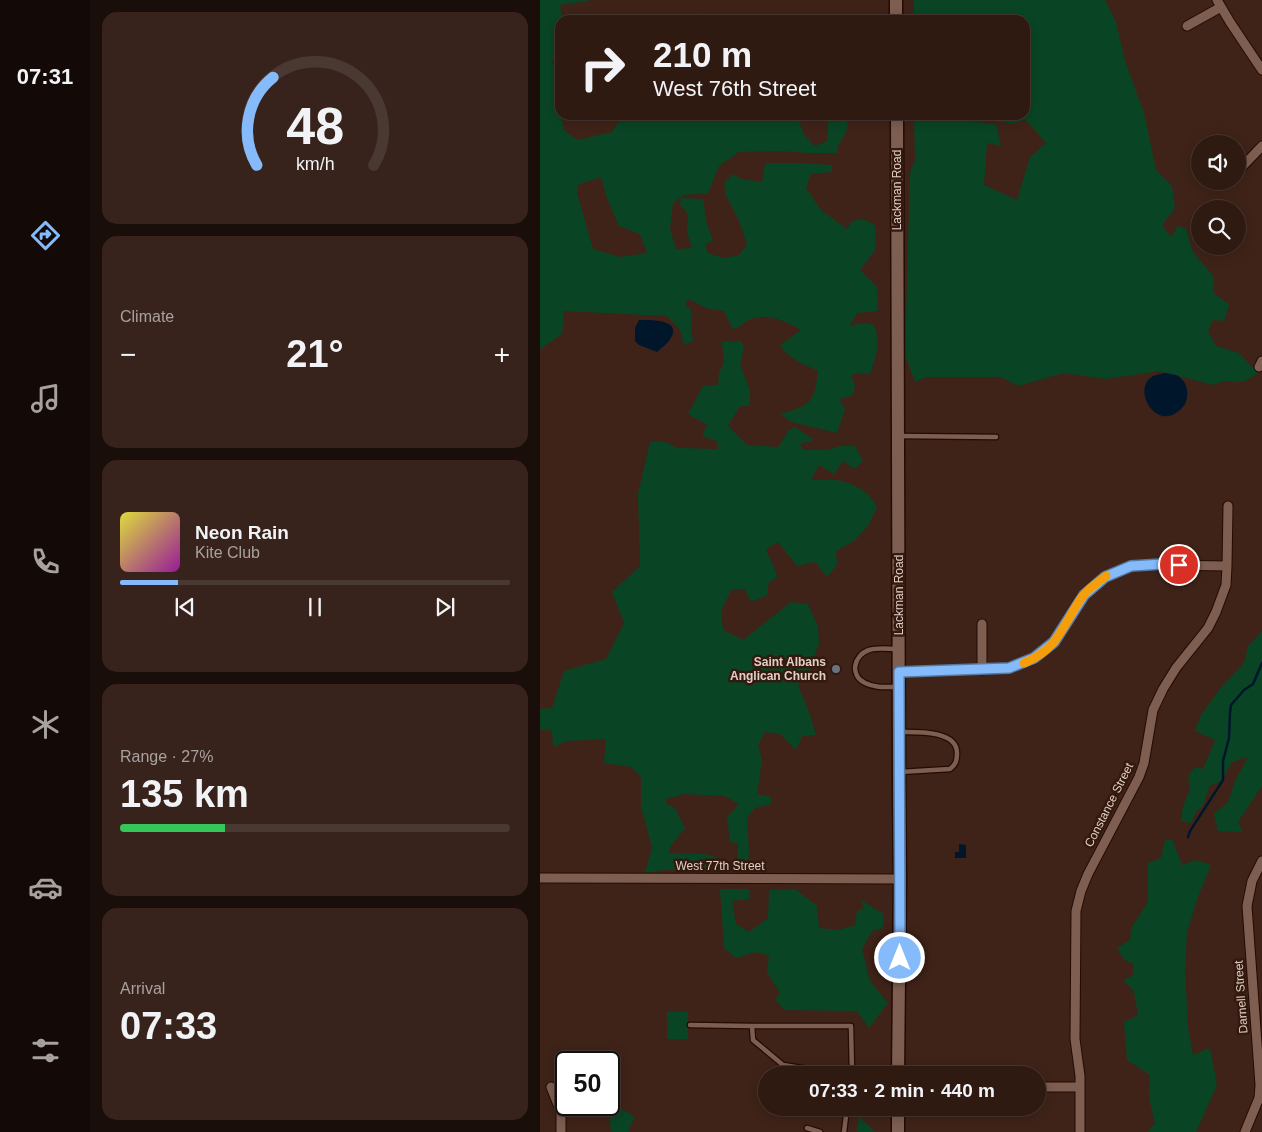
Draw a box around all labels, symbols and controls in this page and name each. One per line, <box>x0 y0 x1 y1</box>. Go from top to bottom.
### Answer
icon: right <box>570 35 635 100</box>
text: 210 m <box>653 35 752 74</box>
text: 07:31 <box>17 64 73 89</box>
text: West 76th Street <box>653 76 816 101</box>
text: 48 <box>286 97 344 155</box>
map controls <box>1191 135 1246 255</box>
button: sound <box>1191 135 1246 190</box>
street label: Lackman Road <box>890 150 904 230</box>
text: km/h <box>296 154 334 174</box>
button: search <box>1191 200 1246 255</box>
icon: directions <box>28 218 63 253</box>
text: Climate <box>120 308 174 325</box>
text: 21° <box>286 333 344 375</box>
text: − <box>120 339 136 370</box>
text: + <box>494 339 510 370</box>
icon: music <box>28 381 63 416</box>
text: Neon Rain <box>195 522 289 543</box>
icon: phone <box>28 544 63 579</box>
text: Kite Club <box>195 544 260 561</box>
pin <box>1158 544 1200 586</box>
icon: arrive <box>1165 551 1193 579</box>
street label: Lackman Road <box>892 555 906 635</box>
icon: previous <box>171 593 199 621</box>
icon: pause <box>301 593 329 621</box>
icon: next <box>431 593 459 621</box>
place label: Saint Albans Anglican Church <box>730 655 826 683</box>
marker: Saint Albans Anglican Church <box>830 663 842 675</box>
icon: climate <box>28 707 63 742</box>
text: Range · 27% <box>120 748 213 765</box>
street label: Constance Street <box>1082 760 1137 849</box>
text: 135 km <box>120 773 249 815</box>
street label: West 77th Street <box>675 859 765 873</box>
icon: car <box>28 870 63 905</box>
position arrow <box>873 931 925 983</box>
street label: Darnell Street <box>1231 959 1251 1034</box>
text: Arrival <box>120 980 165 997</box>
text: 07:33 <box>120 1005 217 1047</box>
icon: filters <box>28 1033 63 1068</box>
speed limit sign: 50 <box>555 1051 620 1116</box>
text: 07:33 · 2 min · 440 m <box>809 1080 995 1101</box>

